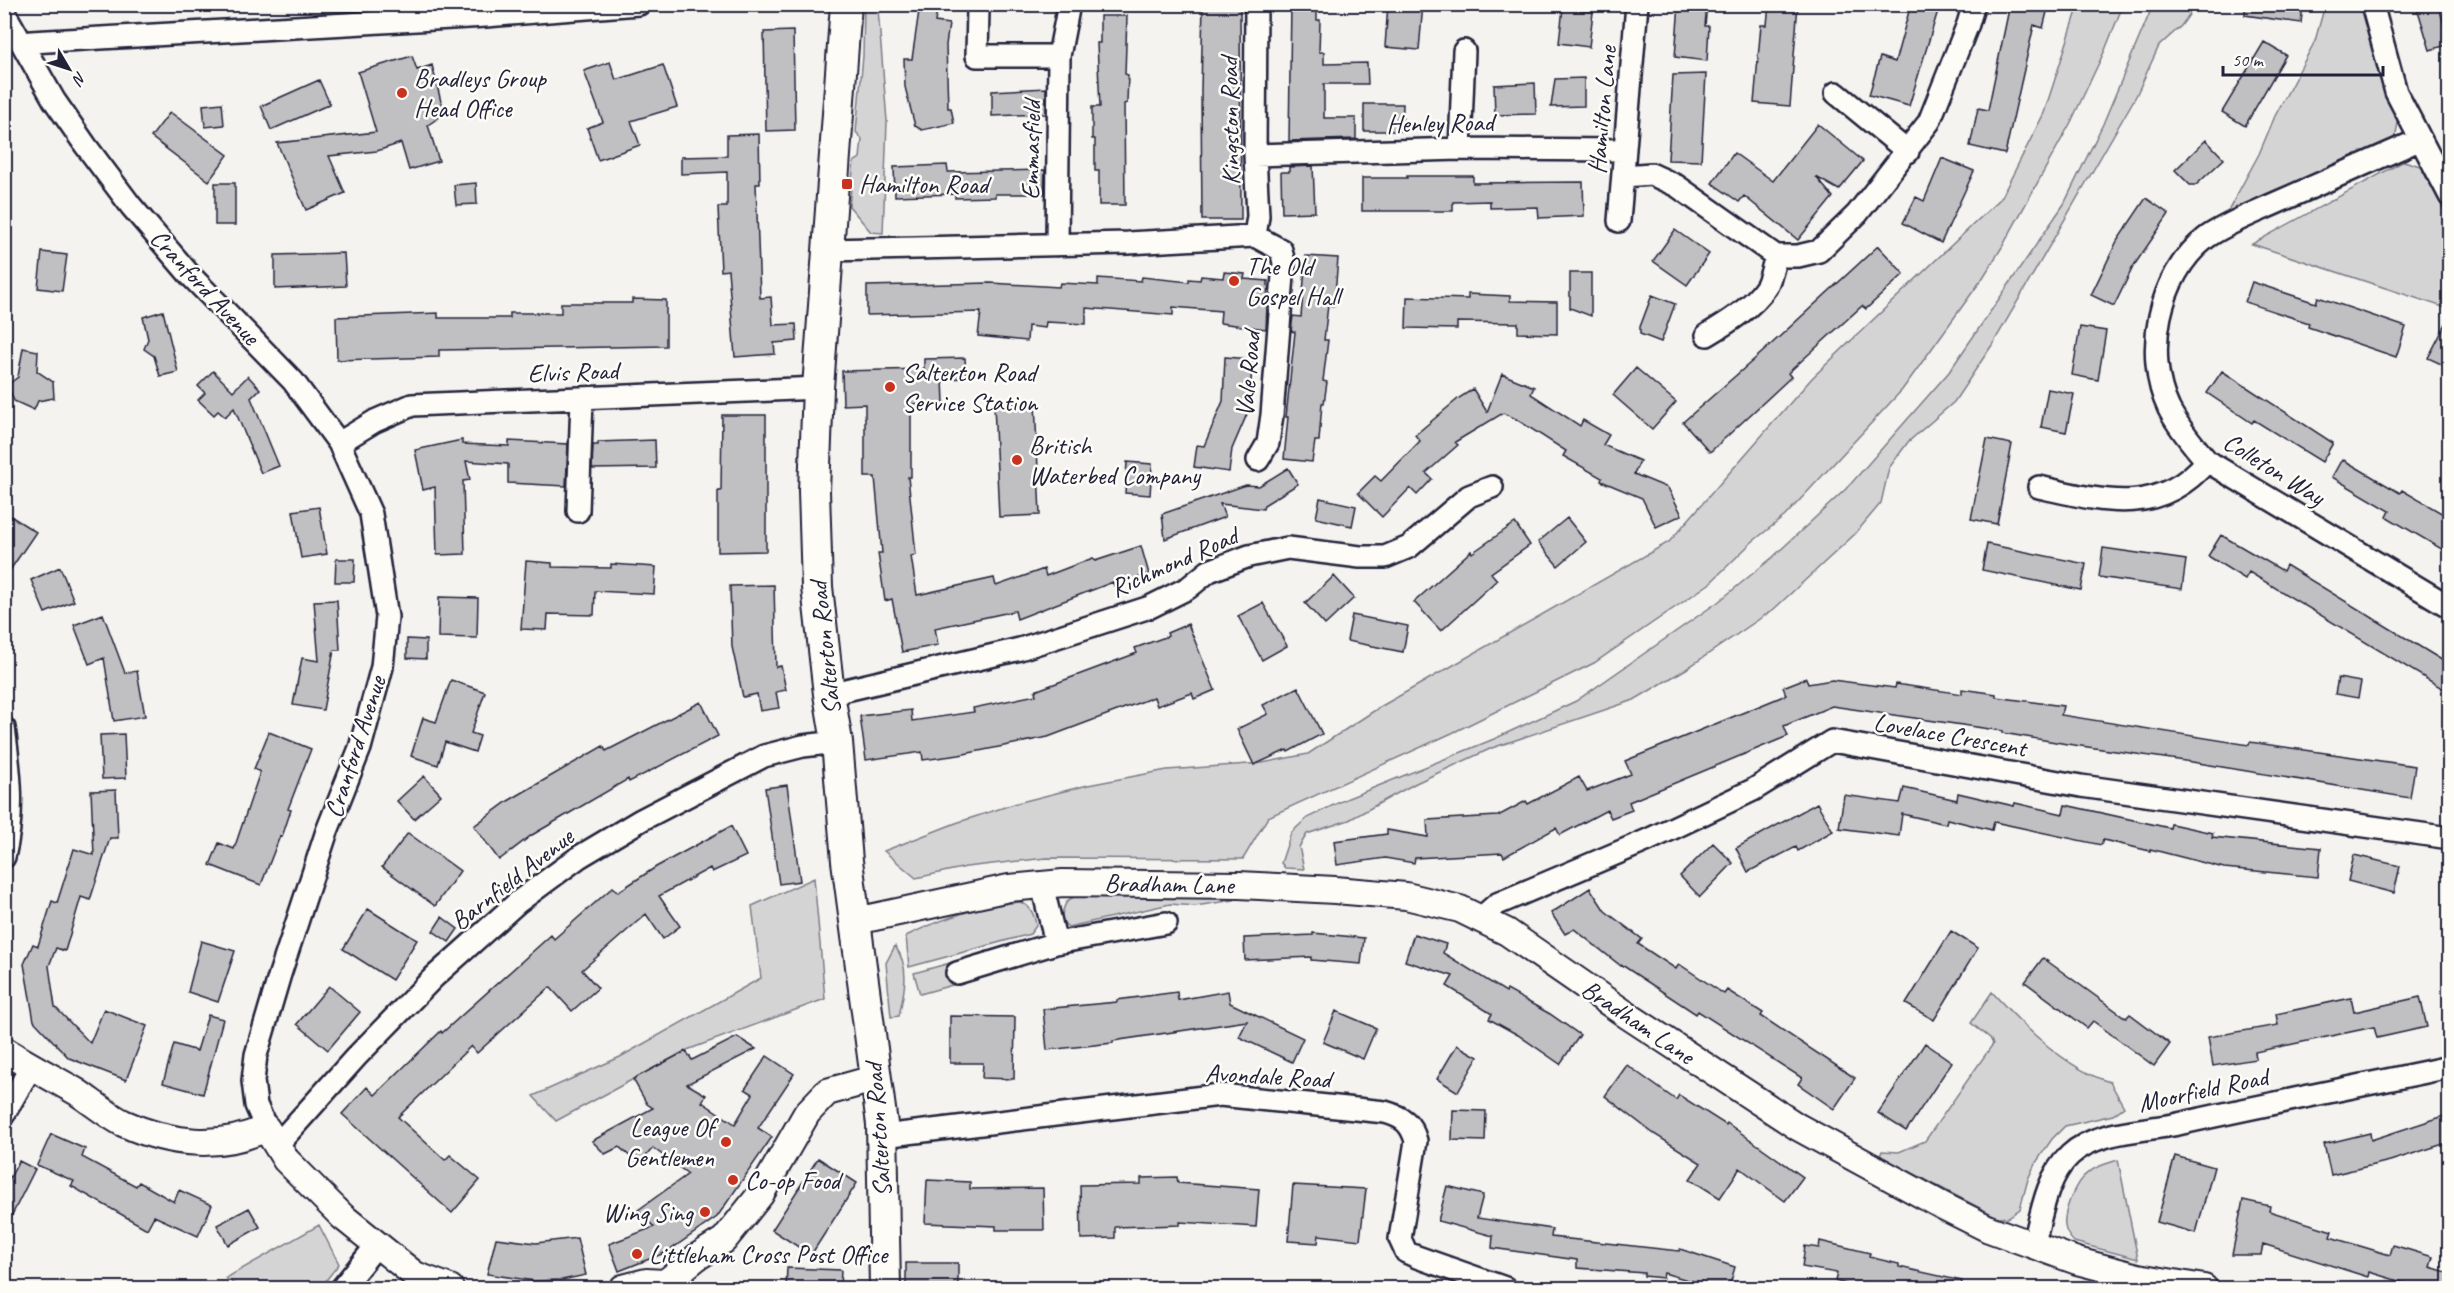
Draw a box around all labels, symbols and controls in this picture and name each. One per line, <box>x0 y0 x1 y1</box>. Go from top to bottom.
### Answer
north arrow <box>39 39 99 99</box>
scale bar <box>2223 39 2384 77</box>
street label: Hamilton Lane <box>1580 43 1624 175</box>
text: 50 m <box>2232 49 2265 71</box>
street label: Kingston Road <box>1212 53 1248 185</box>
place label: Bradleys Group Head Office <box>414 62 547 125</box>
text: N <box>67 68 91 90</box>
marker: Bradleys Group Head Office <box>395 86 409 100</box>
street label: Emmasfield <box>1014 96 1048 200</box>
street label: Henley Road <box>1386 106 1498 140</box>
place label: Hamilton Road <box>859 168 992 201</box>
marker: Hamilton Road <box>840 177 854 191</box>
street label: Cranford Avenue <box>143 222 268 353</box>
place label: The Old Gospel Hall <box>1246 250 1344 313</box>
marker: The Old Gospel Hall <box>1227 274 1241 288</box>
street label: Vale Road <box>1228 326 1268 418</box>
street label: Elvis Road <box>527 354 623 390</box>
place label: Salterton Road Service Station <box>902 356 1040 419</box>
marker: Salterton Road Service Station <box>883 380 897 394</box>
street label: Colleton Way <box>2217 425 2333 514</box>
place label: British Waterbed Company <box>1029 429 1202 492</box>
marker: British Waterbed Company <box>1010 453 1024 467</box>
street label: Richmond Road <box>1105 518 1246 605</box>
street label: Salterton Road <box>801 576 848 716</box>
street label: Cranford Avenue <box>317 671 394 822</box>
street label: Lovelace Crescent <box>1871 705 2031 765</box>
street label: Barnfield Avenue <box>444 820 581 937</box>
street label: Bradham Lane <box>1104 866 1236 902</box>
street label: Bradham Lane <box>1575 972 1703 1073</box>
street label: Avondale Road <box>1204 1056 1335 1096</box>
street label: Salterton Road <box>857 1058 899 1198</box>
street label: Moorfield Road <box>2135 1059 2274 1120</box>
place label: League Of Gentlemen <box>625 1111 719 1174</box>
marker: League Of Gentlemen <box>719 1135 733 1149</box>
place label: Co-op Food <box>745 1164 844 1197</box>
marker: Co-op Food <box>726 1173 740 1187</box>
place label: Wing Sing <box>603 1196 695 1229</box>
marker: Wing Sing <box>698 1205 712 1219</box>
place label: Littleham Cross Post Office <box>649 1238 890 1271</box>
marker: Littleham Cross Post Office <box>630 1247 644 1261</box>

